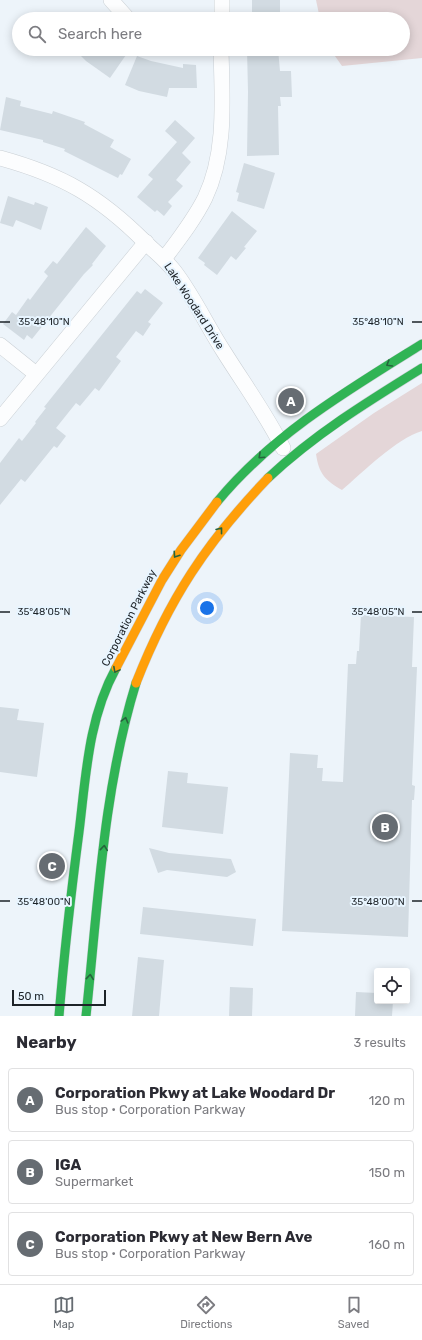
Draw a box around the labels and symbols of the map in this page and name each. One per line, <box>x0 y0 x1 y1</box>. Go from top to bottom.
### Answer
street label: Lake Woodard Drive <box>161 261 227 351</box>
text: 35°48'10"N <box>18 316 70 328</box>
text: 35°48'10"N <box>352 316 404 328</box>
one-way arrow <box>386 360 393 367</box>
pin: A <box>278 386 304 416</box>
one-way arrow <box>258 451 265 458</box>
one-way arrow <box>216 528 223 535</box>
one-way arrow <box>174 551 181 558</box>
street label: Corporation Parkway <box>99 567 159 669</box>
your location <box>197 598 217 618</box>
text: 35°48'05"N <box>17 606 71 618</box>
text: 35°48'05"N <box>351 606 405 618</box>
one-way arrow <box>113 665 120 673</box>
one-way arrow <box>120 717 129 724</box>
pin: B <box>372 812 398 842</box>
one-way arrow <box>99 845 108 851</box>
pin: C <box>39 851 65 881</box>
text: 35°48'00"N <box>17 896 71 908</box>
text: 35°48'00"N <box>351 896 405 908</box>
one-way arrow <box>85 974 94 980</box>
scale bar <box>12 988 106 1007</box>

